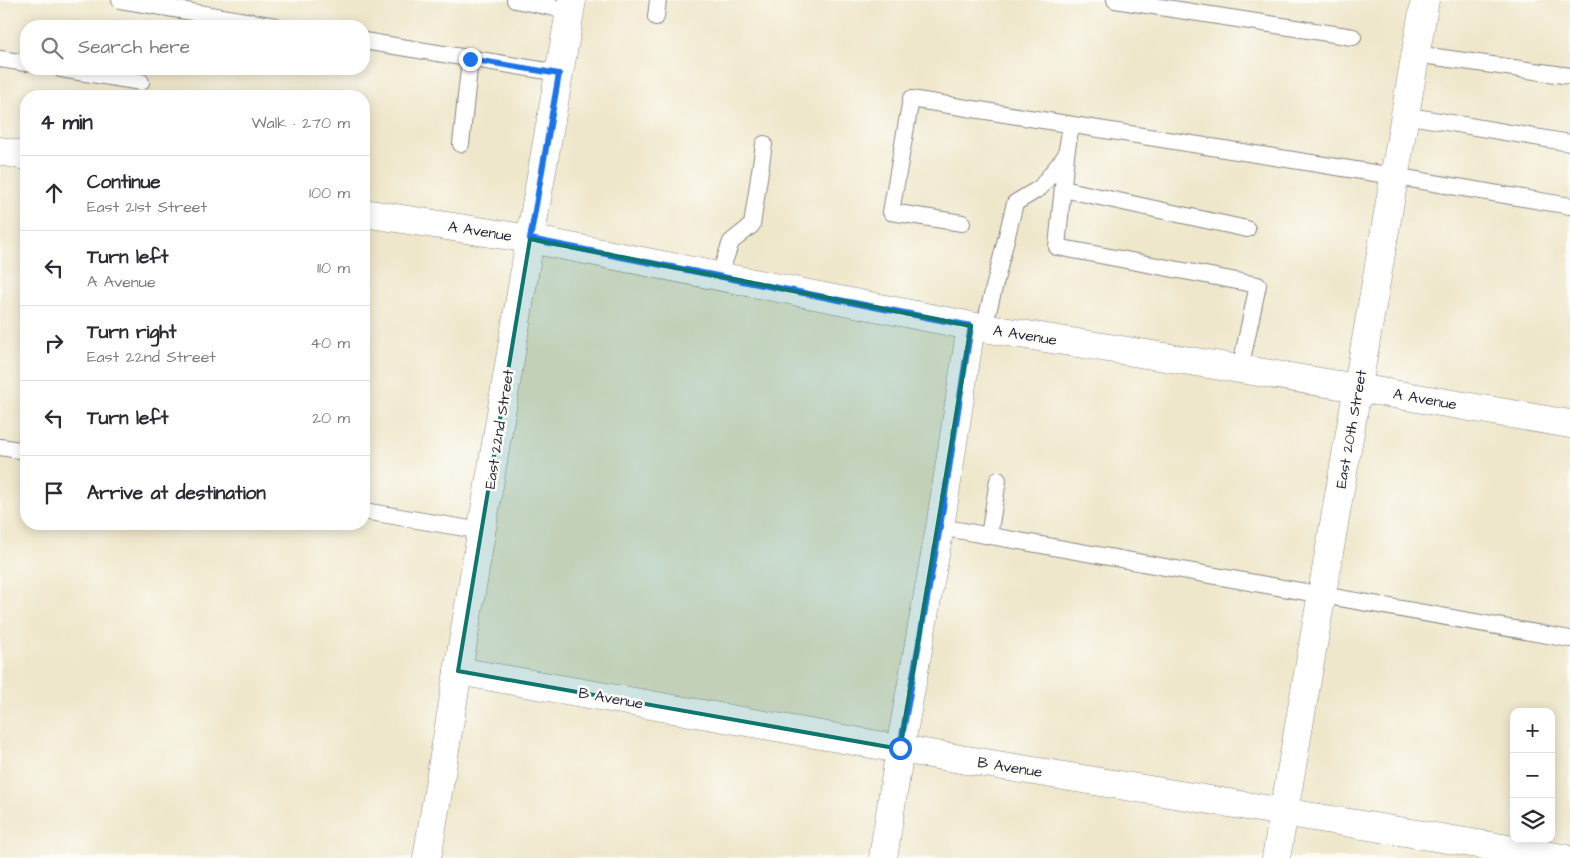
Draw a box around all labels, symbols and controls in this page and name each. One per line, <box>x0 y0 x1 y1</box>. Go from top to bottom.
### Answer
search box <box>20 20 370 75</box>
icon: search <box>38 34 66 62</box>
text: Search here <box>78 34 190 61</box>
route end <box>459 48 482 71</box>
text: 4 min <box>40 108 93 137</box>
text: Walk · 270 m <box>251 112 350 134</box>
text: Continue <box>87 169 161 196</box>
icon: ahead <box>40 179 68 207</box>
text: 100 m <box>309 182 350 204</box>
text: East 21st Street <box>87 196 207 218</box>
street label: A Avenue <box>446 216 513 247</box>
text: Turn left <box>87 244 168 271</box>
icon: left <box>40 254 68 282</box>
text: 110 m <box>317 257 350 279</box>
text: A Avenue <box>87 271 156 293</box>
text: Turn right <box>87 319 176 346</box>
street label: A Avenue <box>991 320 1058 351</box>
icon: right <box>40 329 68 357</box>
text: 40 m <box>310 332 350 354</box>
text: East 22nd Street <box>87 346 216 368</box>
street label: East 22nd Street <box>480 368 519 490</box>
street label: East 20th Street <box>1331 368 1372 490</box>
street label: A Avenue <box>1391 384 1458 415</box>
icon: left <box>40 404 68 432</box>
text: Turn left <box>87 405 168 432</box>
text: 20 m <box>312 407 350 429</box>
icon: arrive <box>40 479 68 507</box>
text: Arrive at destination <box>87 480 266 507</box>
street label: B Avenue <box>577 682 645 715</box>
map controls <box>1510 708 1555 843</box>
button: + <box>1510 708 1555 753</box>
route start <box>889 737 912 760</box>
street label: B Avenue <box>976 752 1044 783</box>
button: − <box>1510 753 1555 798</box>
button: layers <box>1510 798 1555 843</box>

